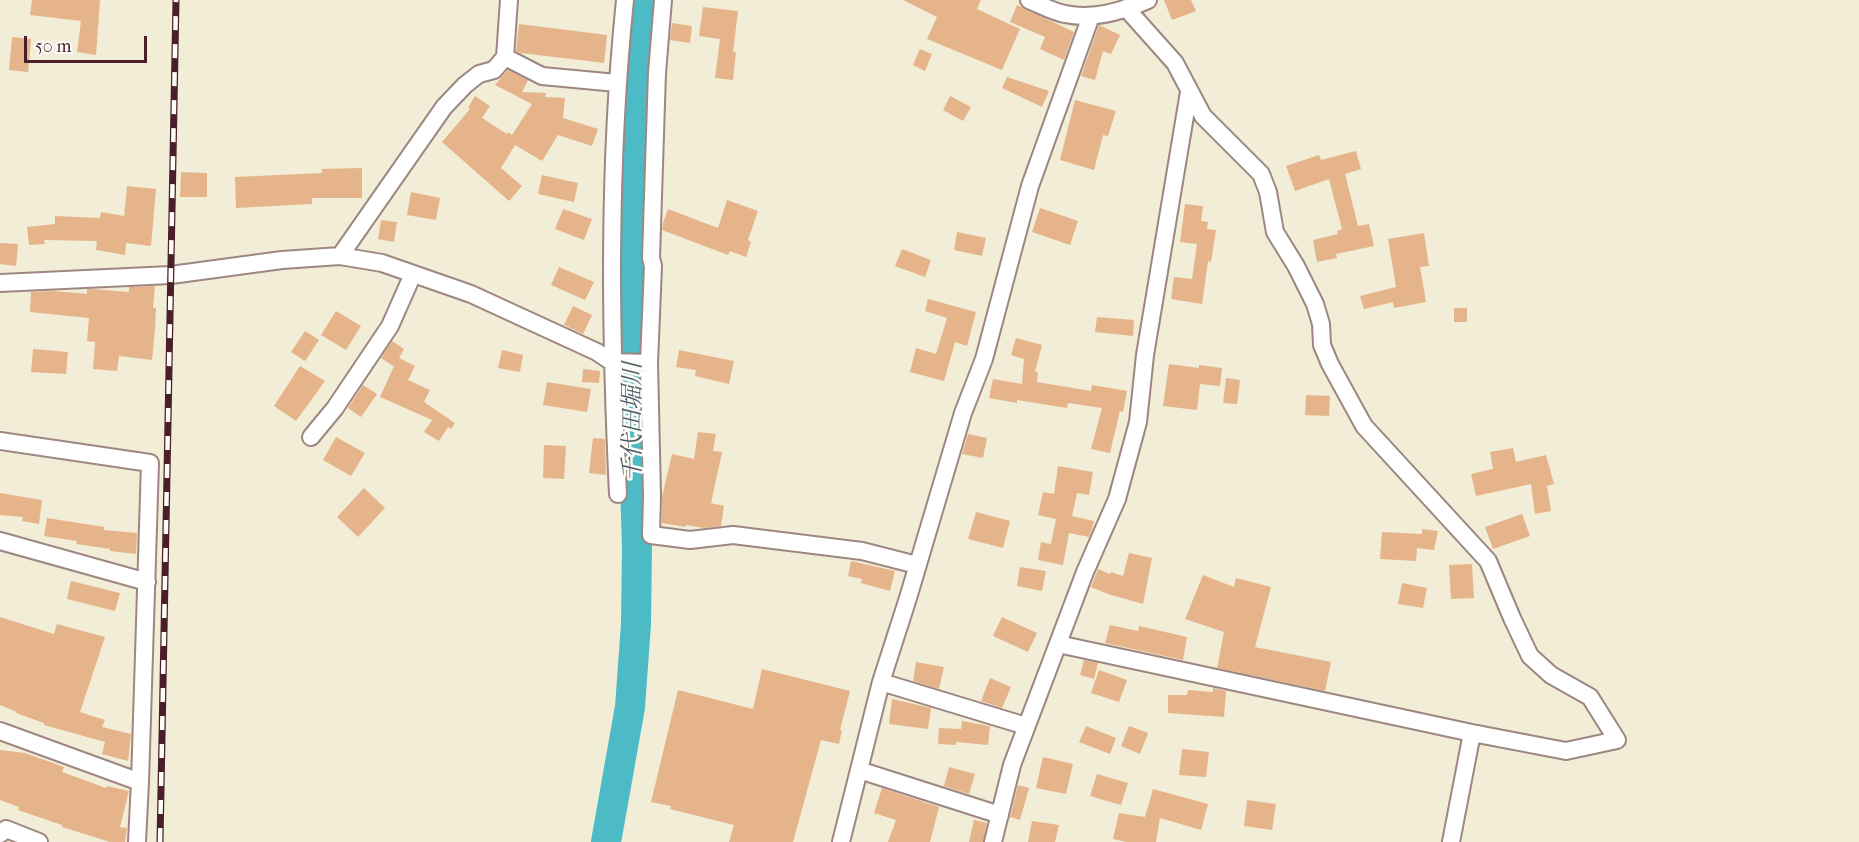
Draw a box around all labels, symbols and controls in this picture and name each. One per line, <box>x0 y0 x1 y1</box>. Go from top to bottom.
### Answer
scale bar <box>27 24 150 62</box>
text: 50 m <box>35 36 71 57</box>
water label: 千代田堀川 <box>620 362 648 482</box>

